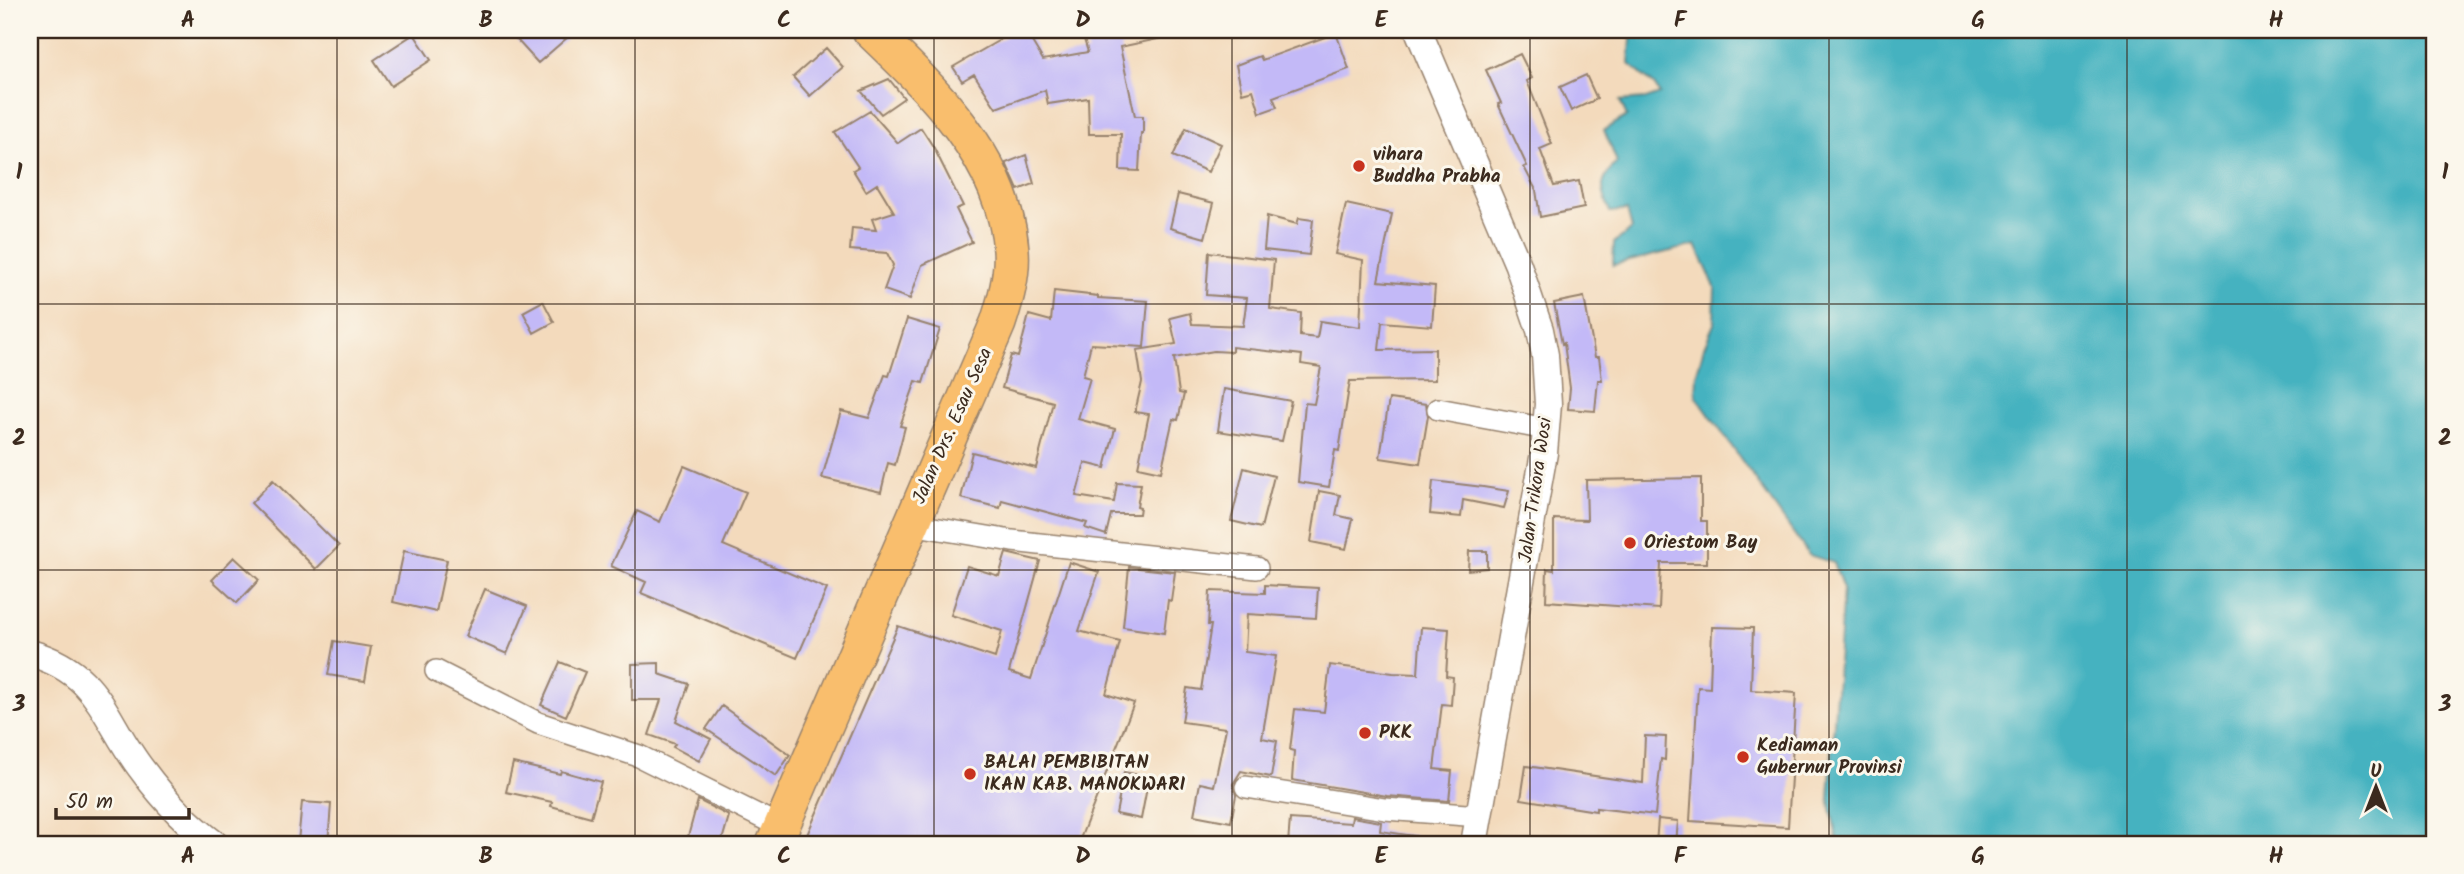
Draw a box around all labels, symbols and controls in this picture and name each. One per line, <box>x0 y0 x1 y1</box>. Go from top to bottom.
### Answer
text: A <box>181 3 195 39</box>
text: B <box>479 3 493 39</box>
text: C <box>777 3 791 39</box>
text: D <box>1075 3 1091 39</box>
text: E <box>1375 3 1389 39</box>
text: F <box>1674 3 1688 39</box>
text: G <box>1971 3 1985 39</box>
text: H <box>2269 3 2284 39</box>
place label: vihara Buddha Prabha <box>1373 140 1501 192</box>
text: 1 <box>16 155 23 191</box>
text: 1 <box>2442 155 2449 191</box>
marker: vihara Buddha Prabha <box>1351 158 1367 174</box>
street label: Jalan Drs. Esau Sesa <box>905 343 1001 509</box>
street label: Jalan Trikora Wosi <box>1511 414 1561 565</box>
text: 2 <box>12 421 26 457</box>
text: 2 <box>2438 421 2452 457</box>
place label: Oriestom Bay <box>1644 528 1757 558</box>
marker: Oriestom Bay <box>1622 535 1638 551</box>
text: 3 <box>12 687 26 723</box>
text: 3 <box>2438 687 2452 723</box>
place label: PKK <box>1379 718 1412 748</box>
marker: PKK <box>1357 725 1373 741</box>
place label: Kediaman Gubernur Provinsi <box>1757 731 1903 783</box>
place label: BALAI PEMBIBITAN IKAN KAB. MANOKWARI <box>984 748 1185 800</box>
marker: Kediaman Gubernur Provinsi <box>1735 749 1751 765</box>
north arrow <box>2342 752 2412 822</box>
text: U <box>2370 757 2382 787</box>
marker: BALAI PEMBIBITAN IKAN KAB. MANOKWARI <box>962 766 978 782</box>
scale bar <box>56 776 189 820</box>
text: 50 m <box>66 786 113 819</box>
text: A <box>181 839 195 874</box>
text: B <box>479 839 493 874</box>
text: C <box>777 839 791 874</box>
text: D <box>1075 839 1091 874</box>
text: E <box>1375 839 1389 874</box>
text: F <box>1674 839 1688 874</box>
text: G <box>1971 839 1985 874</box>
text: H <box>2269 839 2284 874</box>

